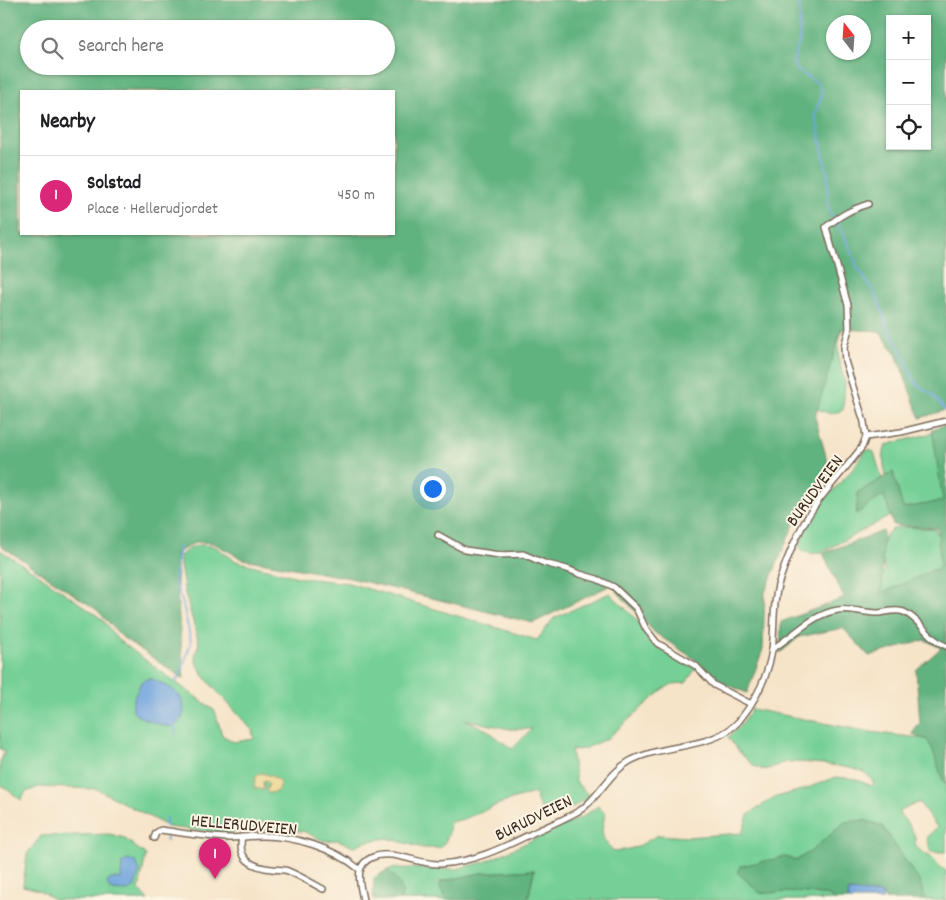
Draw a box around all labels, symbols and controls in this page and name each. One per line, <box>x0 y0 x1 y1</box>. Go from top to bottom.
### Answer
north arrow <box>826 15 871 60</box>
map controls <box>886 15 931 150</box>
button: + <box>886 15 931 60</box>
search box <box>20 20 395 75</box>
icon: search <box>38 34 66 62</box>
text: Search here <box>78 34 164 61</box>
button: − <box>886 60 931 105</box>
button: locate <box>886 105 931 150</box>
text: Nearby <box>40 108 95 138</box>
text: Solstad <box>87 171 141 198</box>
text: 1 <box>54 184 58 207</box>
text: 450 m <box>338 184 375 207</box>
text: Place · Hellerudjordet <box>87 198 218 221</box>
street label: BURUDVEIEN <box>781 450 851 533</box>
your location <box>420 476 446 502</box>
street label: BURUDVEIEN <box>491 790 577 849</box>
street label: HELLERUDVEIEN <box>190 809 298 844</box>
pin: 1 <box>199 838 231 879</box>

